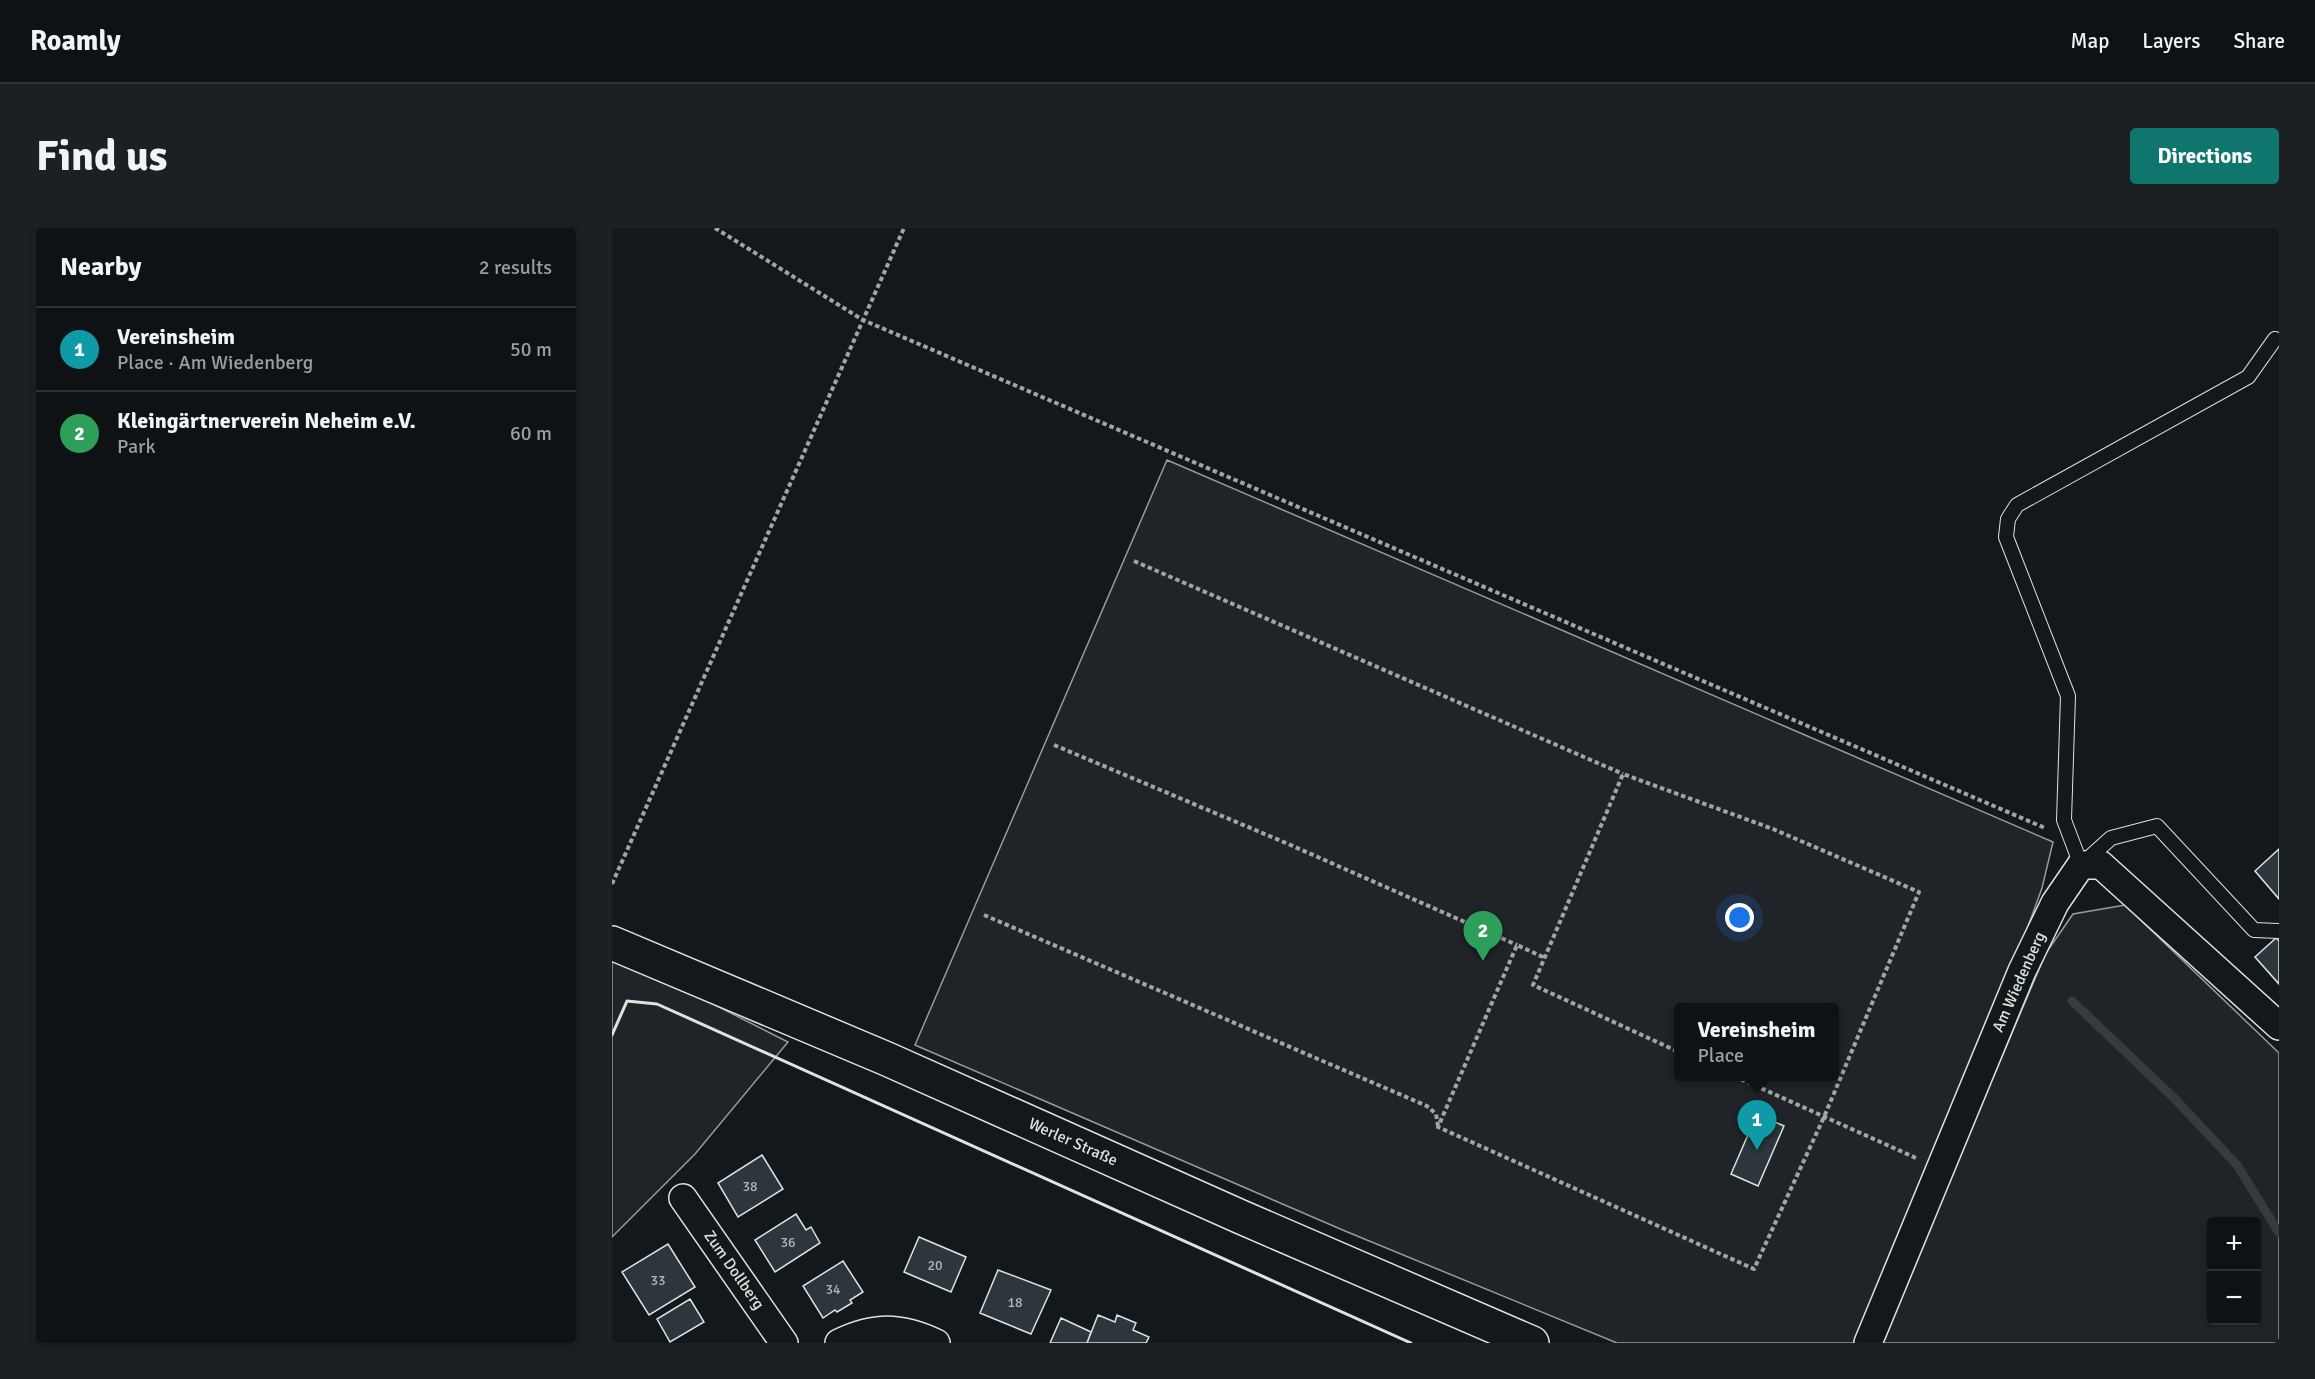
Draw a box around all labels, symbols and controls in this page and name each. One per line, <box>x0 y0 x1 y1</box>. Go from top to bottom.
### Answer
text: Roamly <box>30 24 121 58</box>
text: Map <box>2071 28 2109 54</box>
text: Layers <box>2142 28 2200 54</box>
text: Share <box>2233 28 2285 54</box>
button: Directions <box>2130 128 2279 184</box>
text: Find us <box>36 131 167 182</box>
text: Nearby <box>60 251 141 283</box>
text: 2 results <box>479 255 552 280</box>
text: Vereinsheim <box>117 323 235 350</box>
text: 1 <box>74 337 85 362</box>
text: 50 m <box>510 337 552 362</box>
text: Place · Am Wiedenberg <box>117 350 313 375</box>
text: Kleingärtnerverein Neheim e.V. <box>117 407 416 434</box>
text: 2 <box>74 421 85 446</box>
text: 60 m <box>510 421 552 446</box>
text: Park <box>117 434 155 459</box>
your location <box>1725 903 1754 932</box>
pin: 2 <box>1464 912 1502 961</box>
street label: Am Wiedenberg <box>1988 929 2050 1035</box>
popup <box>1674 1003 1839 1081</box>
text: Vereinsheim <box>1697 1016 1816 1043</box>
text: Place <box>1697 1043 1744 1068</box>
pin: 1 <box>1738 1100 1776 1150</box>
street label: Werler Straße <box>1025 1113 1121 1171</box>
house number: 38 <box>742 1178 758 1195</box>
map controls <box>2207 1217 2261 1325</box>
button: + <box>2207 1217 2261 1271</box>
street label: Zum Dollberg <box>699 1227 769 1313</box>
house number: 36 <box>780 1234 796 1251</box>
house number: 20 <box>927 1257 943 1274</box>
button: − <box>2207 1271 2261 1325</box>
house number: 33 <box>650 1272 666 1289</box>
house number: 34 <box>825 1281 841 1298</box>
house number: 18 <box>1007 1294 1023 1311</box>

